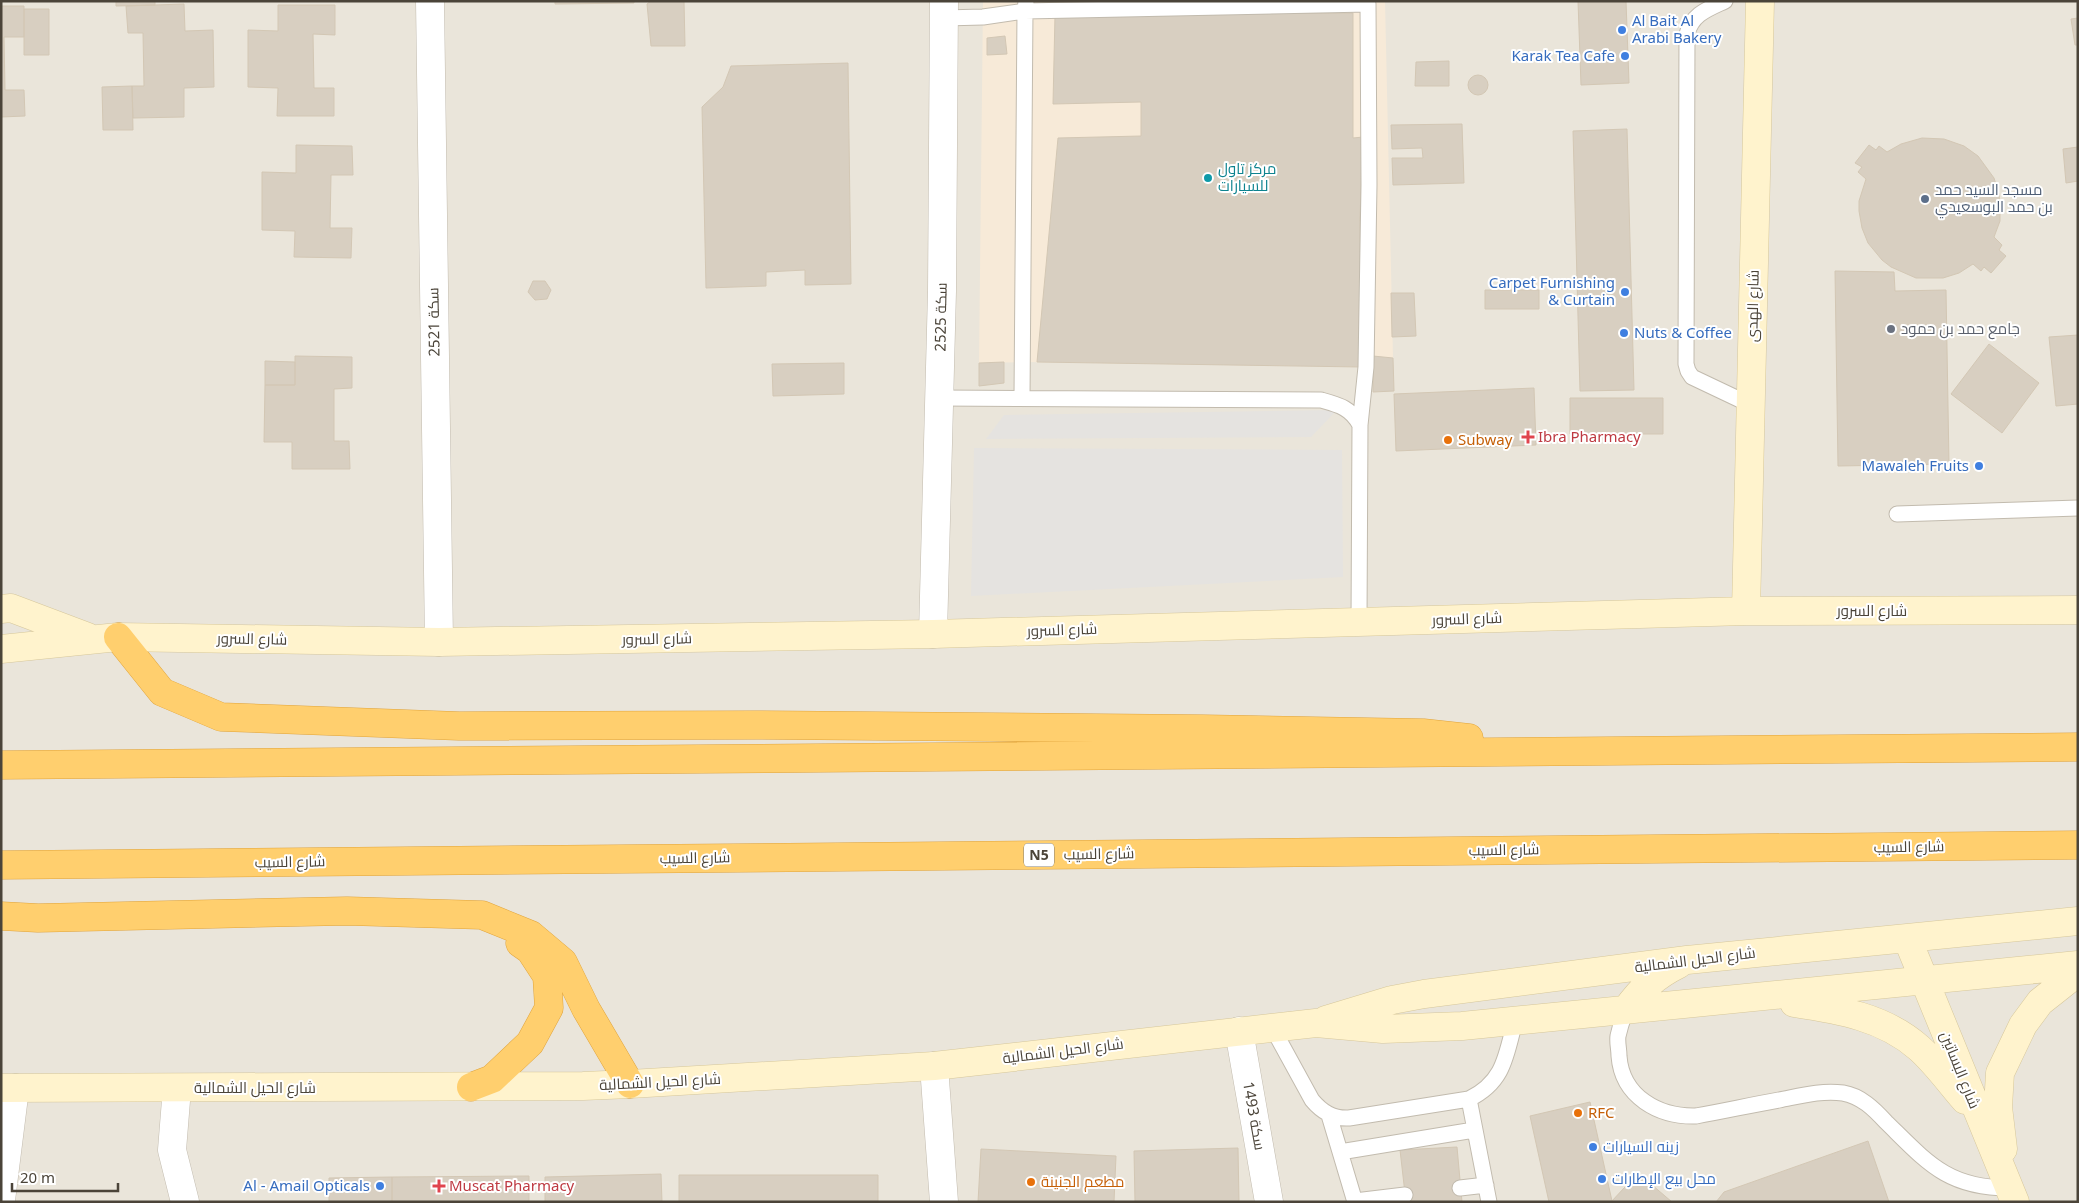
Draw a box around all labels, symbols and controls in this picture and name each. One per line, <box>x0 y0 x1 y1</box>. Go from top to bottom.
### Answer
place label: Al Bait Al Arabi Bakery <box>1632 10 1722 47</box>
marker: Al Bait Al Arabi Bakery <box>1616 24 1628 36</box>
place label: Karak Tea Cafe <box>1511 45 1615 65</box>
marker: Karak Tea Cafe <box>1619 50 1631 62</box>
place label: مركز تاول للسيارات <box>1218 158 1277 195</box>
marker: مركز تاول للسيارات <box>1202 172 1214 184</box>
place label: مسجد السيد حمد بن حمد البوسعيدي <box>1935 179 2053 219</box>
marker: مسجد السيد حمد بن حمد البوسعيدي <box>1919 193 1931 205</box>
street label: شارع الهدى <box>1741 270 1765 342</box>
place label: Carpet Furnishing & Curtain <box>1489 272 1615 309</box>
street label: سكة 2525 <box>929 282 951 352</box>
marker: Carpet Furnishing & Curtain <box>1619 286 1631 298</box>
street label: سكة 2521 <box>422 287 444 357</box>
place label: جامع حمد بن حمود <box>1901 318 2020 340</box>
place label: Nuts & Coffee <box>1634 322 1732 342</box>
marker: جامع حمد بن حمود <box>1885 323 1897 335</box>
marker: Nuts & Coffee <box>1618 327 1630 339</box>
place label: Ibra Pharmacy <box>1538 426 1641 446</box>
place label: Subway <box>1458 429 1513 449</box>
marker: Ibra Pharmacy <box>1522 431 1534 443</box>
marker: Subway <box>1442 434 1454 446</box>
place label: Mawaleh Fruits <box>1862 455 1969 475</box>
marker: Mawaleh Fruits <box>1973 460 1985 472</box>
street label: شارع السرور <box>1836 600 1907 622</box>
street label: شارع السرور <box>1430 607 1503 631</box>
street label: شارع السرور <box>1025 618 1098 642</box>
street label: شارع السرور <box>216 627 287 651</box>
street label: شارع السرور <box>621 627 692 651</box>
street label: شارع السيب <box>1873 835 1945 859</box>
street label: شارع السيب <box>1468 838 1540 862</box>
street label: شارع السيب <box>1063 842 1135 866</box>
road number: N5 <box>1024 844 1054 866</box>
street label: شارع السيب <box>659 846 731 870</box>
street label: شارع السيب <box>254 850 326 874</box>
street label: شارع الحيل الشمالية <box>1633 942 1757 978</box>
street label: شارع البساتين <box>1934 1028 1986 1112</box>
street label: شارع الحيل الشمالية <box>1001 1033 1125 1069</box>
street label: شارع الحيل الشمالية <box>599 1068 721 1096</box>
street label: شارع الحيل الشمالية <box>194 1077 316 1099</box>
street label: سكة 1493 <box>1239 1080 1271 1152</box>
place label: RFC <box>1588 1102 1615 1122</box>
marker: RFC <box>1572 1107 1584 1119</box>
place label: زينه السيارات <box>1603 1136 1679 1156</box>
marker: زينه السيارات <box>1587 1141 1599 1153</box>
scale bar <box>12 1160 119 1192</box>
text: 20 m <box>20 1167 55 1187</box>
place label: محل بيع الإطارات <box>1612 1168 1716 1190</box>
place label: مطعم الجنينة <box>1041 1171 1124 1192</box>
marker: محل بيع الإطارات <box>1596 1173 1608 1185</box>
place label: Al - Amail Opticals <box>243 1175 370 1195</box>
place label: Muscat Pharmacy <box>449 1175 575 1195</box>
marker: مطعم الجنينة <box>1025 1176 1037 1188</box>
marker: Al - Amail Opticals <box>374 1180 386 1192</box>
marker: Muscat Pharmacy <box>433 1180 445 1192</box>

